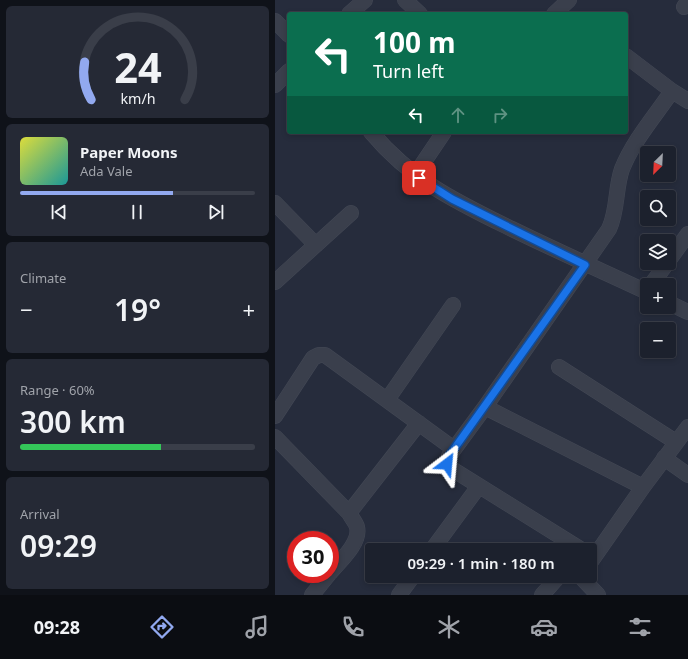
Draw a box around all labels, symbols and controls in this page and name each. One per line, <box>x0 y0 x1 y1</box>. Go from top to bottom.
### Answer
text: 100 m <box>373 23 456 61</box>
icon: left <box>307 28 359 80</box>
text: 24 <box>114 39 161 95</box>
text: Turn left <box>373 59 444 83</box>
text: km/h <box>120 88 155 107</box>
icon: left <box>405 104 427 126</box>
icon: ahead <box>447 104 469 126</box>
icon: right <box>489 104 511 126</box>
text: Paper Moons <box>80 142 178 162</box>
north arrow <box>640 146 676 182</box>
map controls <box>640 146 676 358</box>
pin <box>402 161 436 195</box>
text: Ada Vale <box>80 162 133 180</box>
icon: arrive <box>408 167 430 189</box>
button: search <box>640 190 676 226</box>
icon: previous <box>48 201 70 223</box>
icon: pause <box>126 201 148 223</box>
icon: next <box>205 201 227 223</box>
button: layers <box>640 234 676 270</box>
text: Climate <box>20 269 66 287</box>
button: + <box>640 278 676 314</box>
text: 19° <box>114 289 161 330</box>
text: − <box>20 294 33 324</box>
text: + <box>242 294 255 324</box>
button: − <box>640 322 676 358</box>
text: Range · 60% <box>20 381 95 399</box>
text: 300 km <box>20 401 126 442</box>
position arrow <box>426 443 468 485</box>
text: Arrival <box>20 505 60 523</box>
text: 09:29 <box>20 525 97 566</box>
speed limit sign: 30 <box>287 531 339 583</box>
text: 09:29 · 1 min · 180 m <box>407 553 555 573</box>
icon: directions <box>148 613 176 641</box>
icon: music <box>243 613 271 641</box>
icon: phone <box>339 613 367 641</box>
icon: climate <box>435 613 463 641</box>
icon: car <box>530 613 558 641</box>
icon: filters <box>626 613 654 641</box>
text: 09:28 <box>34 615 80 639</box>

